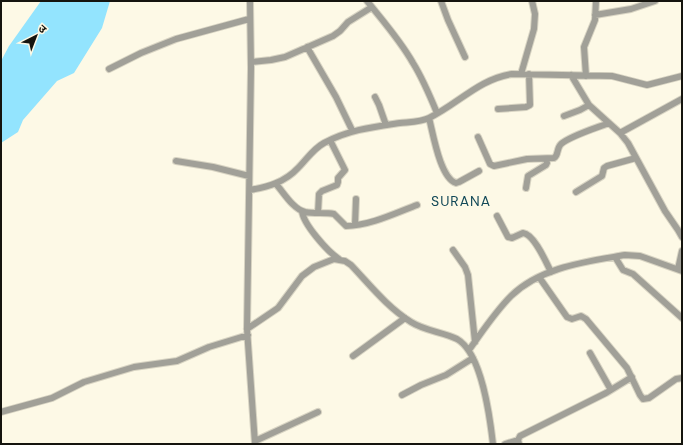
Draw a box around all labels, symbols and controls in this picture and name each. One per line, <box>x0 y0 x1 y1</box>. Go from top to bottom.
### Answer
north arrow <box>16 16 56 56</box>
text: उ <box>36 21 50 36</box>
district label: SURANA <box>431 192 491 210</box>

